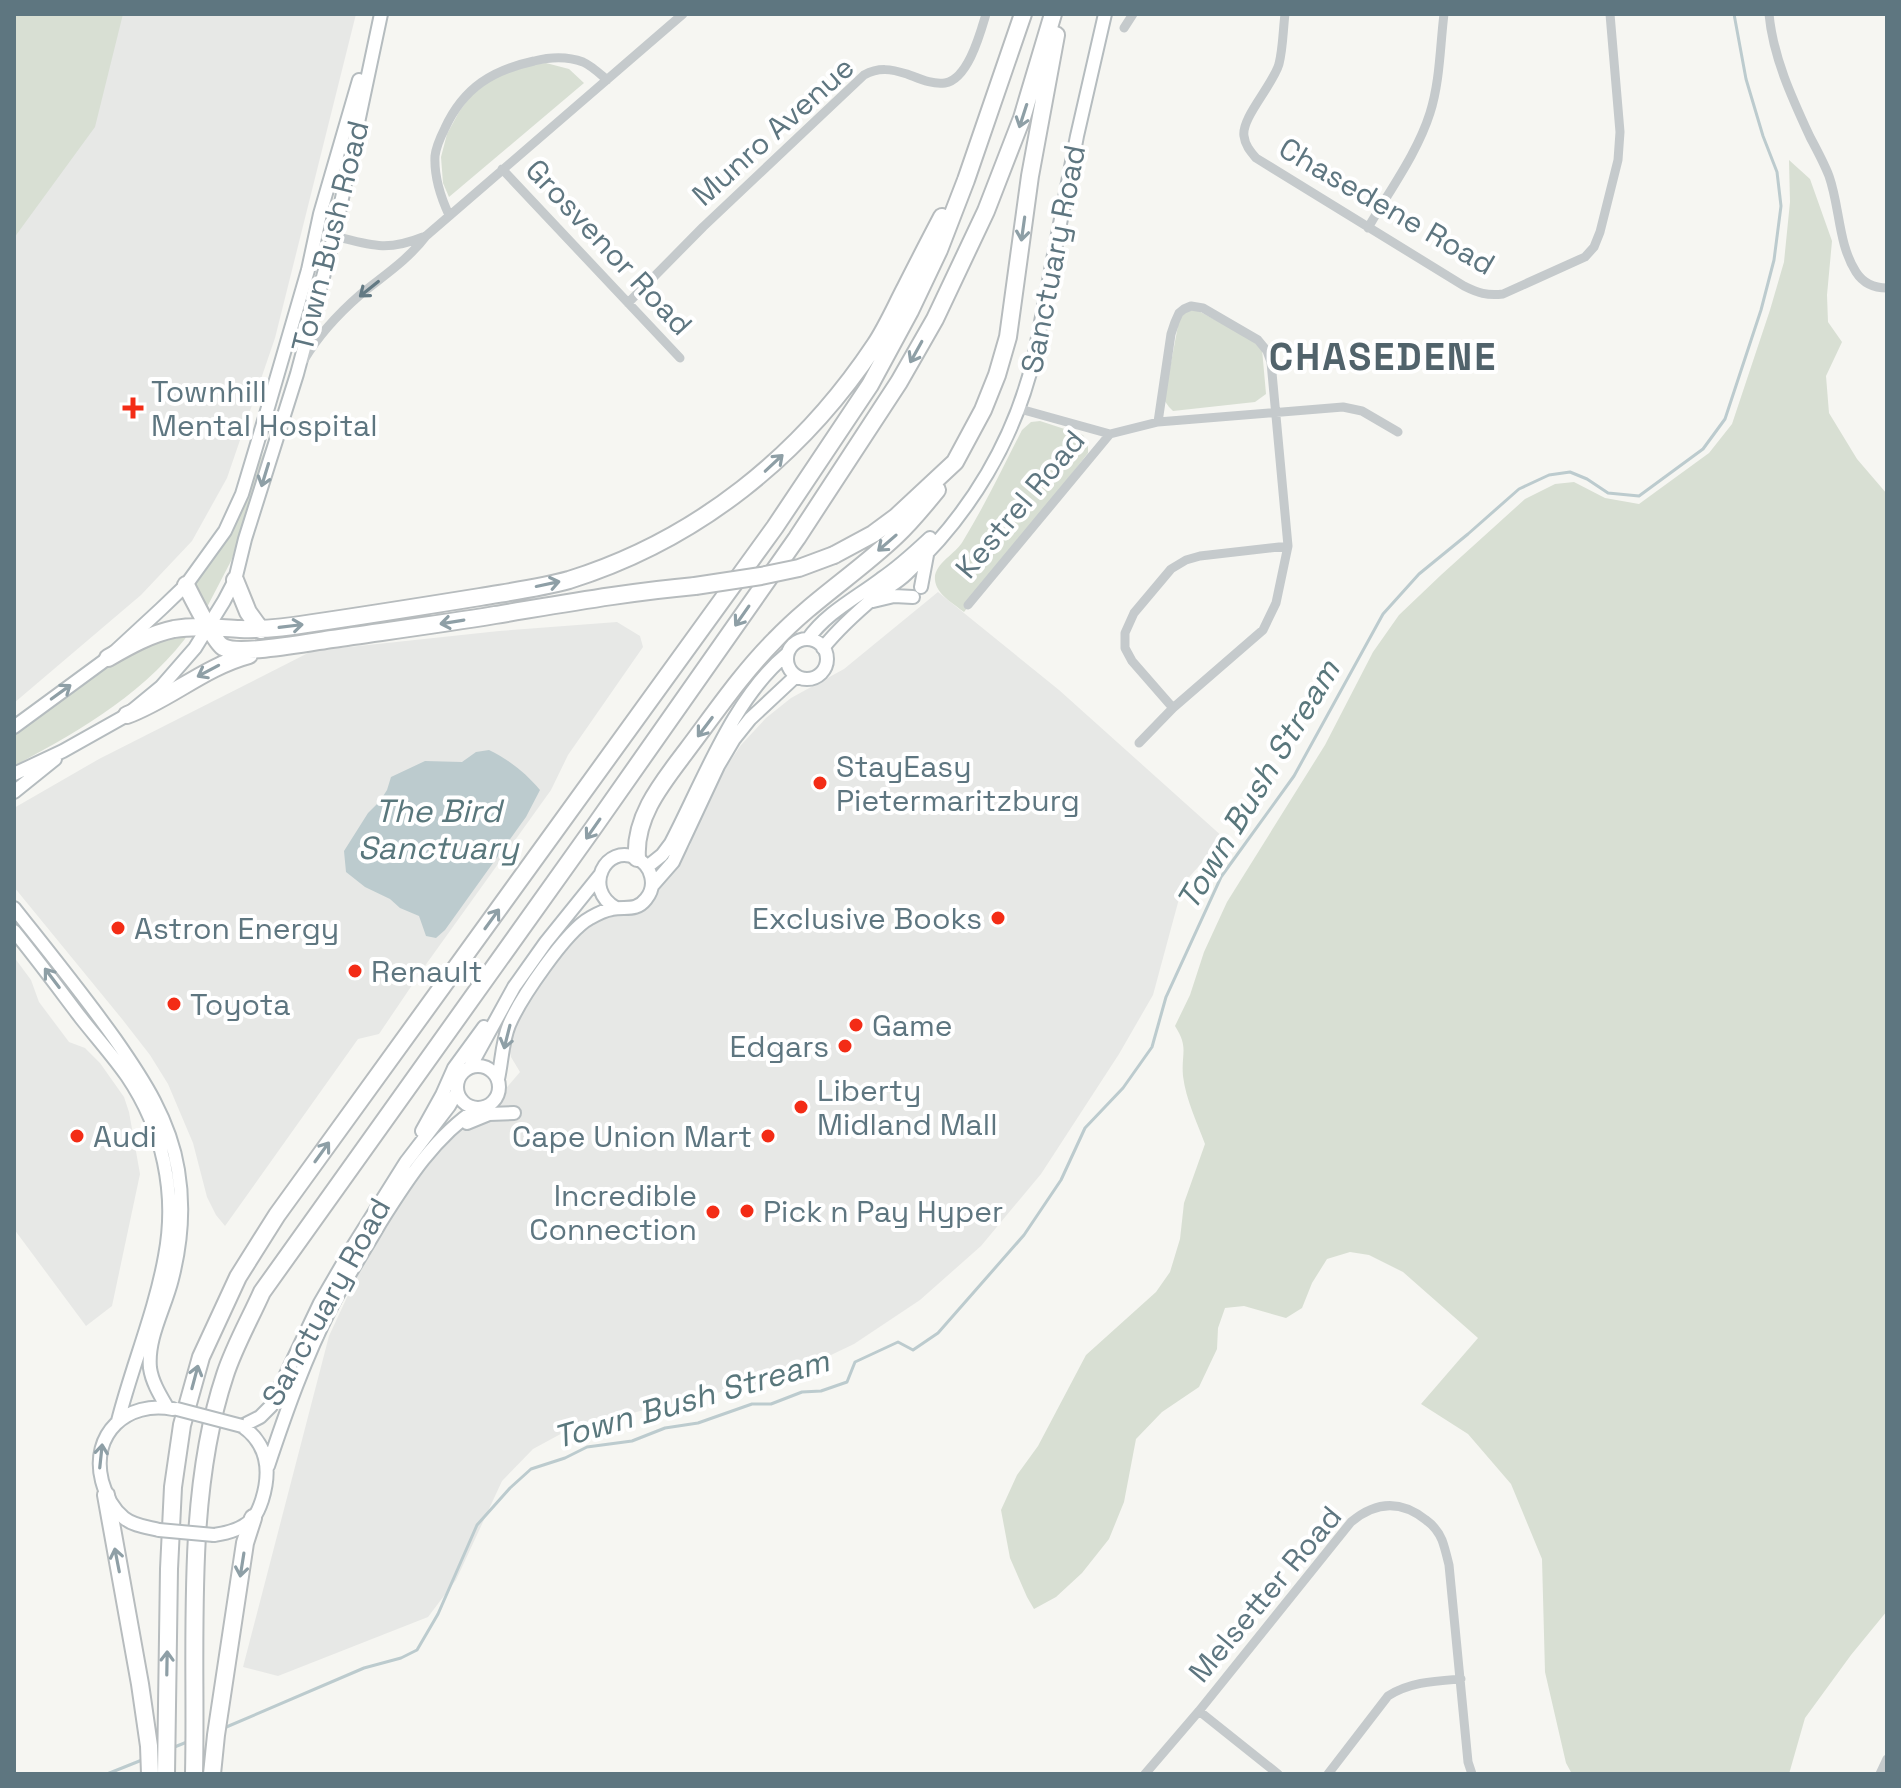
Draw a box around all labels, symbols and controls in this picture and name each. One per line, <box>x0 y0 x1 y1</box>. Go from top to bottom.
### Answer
street label: Munro Avenue <box>684 48 862 214</box>
one-way arrow <box>1014 103 1029 128</box>
street label: Town Bush Road <box>282 116 378 356</box>
street label: Chasedene Road <box>1272 128 1502 284</box>
street label: Sanctuary Road <box>1012 142 1094 376</box>
street label: Grosvenor Road <box>517 151 701 343</box>
one-way arrow <box>1015 216 1030 241</box>
one-way arrow <box>359 280 380 297</box>
district label: CHASEDENE <box>1269 333 1497 381</box>
one-way arrow <box>908 340 923 364</box>
place label: Townhill Mental Hospital <box>151 372 378 445</box>
marker: Townhill Mental Hospital <box>122 397 144 419</box>
street label: Kestrel Road <box>947 422 1093 586</box>
one-way arrow <box>764 453 784 472</box>
one-way arrow <box>257 462 271 487</box>
one-way arrow <box>878 534 898 552</box>
one-way arrow <box>534 576 560 591</box>
one-way arrow <box>734 605 751 626</box>
one-way arrow <box>439 615 465 630</box>
one-way arrow <box>278 618 303 633</box>
water label: Town Bush Stream <box>1168 651 1349 917</box>
one-way arrow <box>196 664 220 680</box>
one-way arrow <box>50 684 71 701</box>
one-way arrow <box>696 715 713 737</box>
place label: StayEasy Pietermaritzburg <box>836 747 1080 820</box>
marker: StayEasy Pietermaritzburg <box>811 774 829 792</box>
water label: The Bird Sanctuary <box>358 791 520 868</box>
one-way arrow <box>585 818 602 839</box>
place label: Exclusive Books <box>752 899 982 938</box>
place label: Astron Energy <box>134 909 339 948</box>
one-way arrow <box>483 909 500 931</box>
marker: Exclusive Books <box>989 909 1007 927</box>
marker: Astron Energy <box>109 919 127 937</box>
place label: Renault <box>371 952 482 991</box>
marker: Renault <box>346 962 364 980</box>
one-way arrow <box>43 968 60 989</box>
place label: Toyota <box>190 985 290 1024</box>
marker: Toyota <box>165 995 183 1013</box>
place label: Game <box>872 1006 953 1045</box>
marker: Game <box>847 1016 865 1034</box>
one-way arrow <box>498 1024 513 1050</box>
place label: Edgars <box>729 1027 829 1066</box>
marker: Edgars <box>836 1037 854 1055</box>
place label: Liberty Midland Mall <box>817 1071 998 1144</box>
marker: Liberty Midland Mall <box>792 1098 810 1116</box>
place label: Audi <box>93 1117 157 1156</box>
place label: Cape Union Mart <box>512 1117 752 1156</box>
marker: Audi <box>68 1127 86 1145</box>
marker: Cape Union Mart <box>759 1127 777 1145</box>
one-way arrow <box>314 1142 331 1164</box>
place label: Incredible Connection <box>529 1176 697 1249</box>
street label: Sanctuary Road <box>253 1191 399 1413</box>
place label: Pick n Pay Hyper <box>763 1192 1003 1231</box>
marker: Pick n Pay Hyper <box>738 1202 756 1220</box>
marker: Incredible Connection <box>704 1203 722 1221</box>
water label: Town Bush Stream <box>549 1340 835 1457</box>
one-way arrow <box>189 1365 204 1391</box>
one-way arrow <box>94 1443 109 1470</box>
street label: Melsetter Road <box>1180 1498 1350 1690</box>
one-way arrow <box>109 1548 124 1573</box>
one-way arrow <box>234 1552 249 1577</box>
one-way arrow <box>160 1650 175 1677</box>

